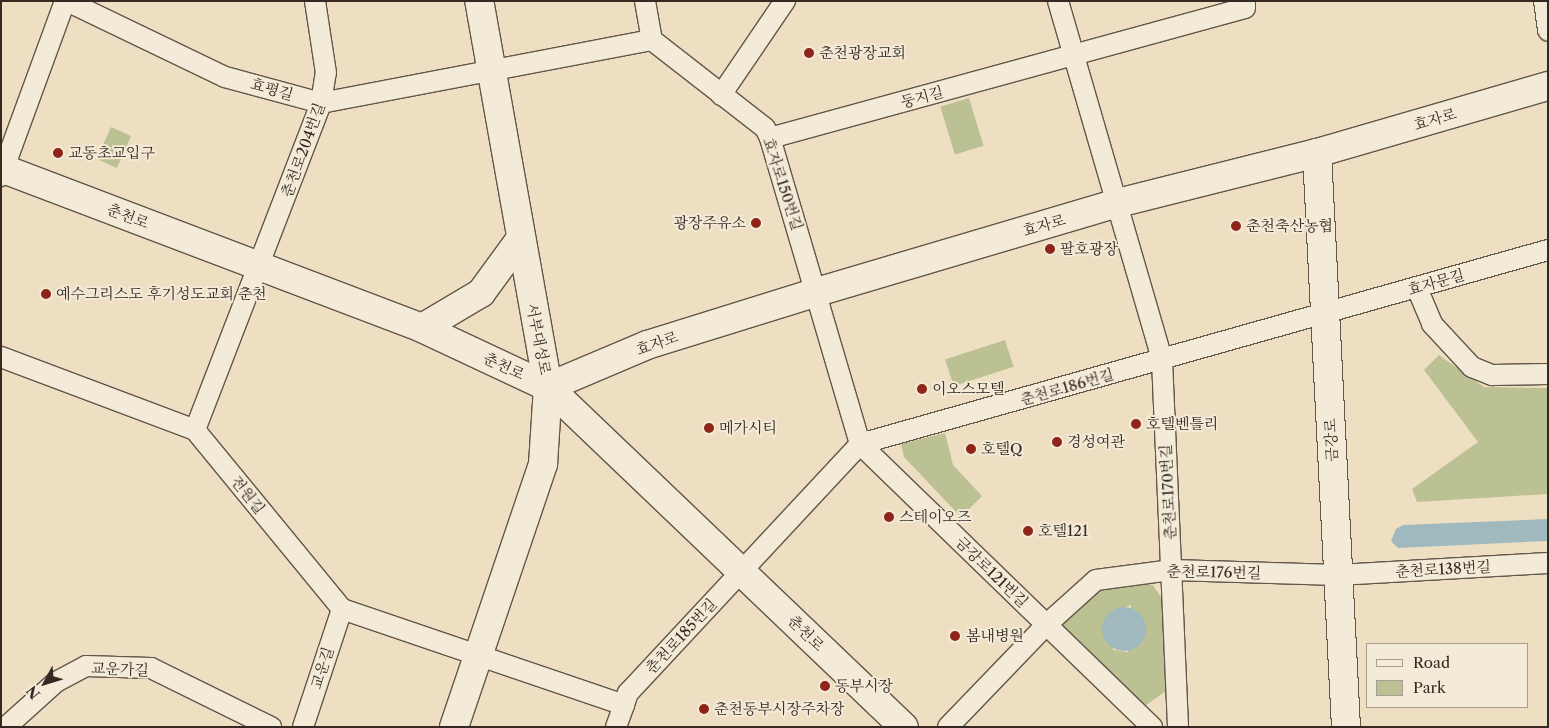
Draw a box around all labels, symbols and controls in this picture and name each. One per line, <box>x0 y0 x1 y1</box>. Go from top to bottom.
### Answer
place label: 춘천광장교회 <box>819 44 906 62</box>
marker: 춘천광장교회 <box>803 47 815 59</box>
street label: 효평길 <box>249 74 295 104</box>
street label: 둥지길 <box>899 83 945 111</box>
street label: 춘천로204번길 <box>278 100 328 200</box>
street label: 효자로 <box>1412 104 1458 134</box>
street label: 효자로150번길 <box>760 135 806 233</box>
place label: 교동초교입구 <box>68 144 155 162</box>
marker: 교동초교입구 <box>52 147 64 159</box>
street label: 춘천로 <box>104 200 152 232</box>
street label: 효자로 <box>1021 210 1067 240</box>
place label: 광장주유소 <box>674 214 746 232</box>
marker: 광장주유소 <box>750 217 762 229</box>
place label: 춘천축산농협 <box>1246 217 1333 235</box>
marker: 춘천축산농협 <box>1230 220 1242 232</box>
place label: 팔호광장 <box>1060 240 1118 258</box>
marker: 팔호광장 <box>1044 243 1056 255</box>
street label: 효자문길 <box>1406 265 1466 299</box>
place label: 예수그리스도 후기성도교회 춘천 <box>56 285 267 303</box>
marker: 예수그리스도 후기성도교회 춘천 <box>40 288 52 300</box>
street label: 서부대성로 <box>523 302 555 376</box>
street label: 효자로 <box>634 327 680 359</box>
street label: 춘천로 <box>480 349 528 383</box>
street label: 춘천로186번길 <box>1018 365 1116 409</box>
place label: 이오스모텔 <box>932 380 1004 398</box>
marker: 이오스모텔 <box>916 383 928 395</box>
place label: 호텔벤틀리 <box>1146 415 1218 433</box>
marker: 호텔벤틀리 <box>1130 418 1142 430</box>
street label: 금강로 <box>1321 418 1341 462</box>
place label: 메가시티 <box>719 419 777 437</box>
marker: 메가시티 <box>703 422 715 434</box>
place label: 경성여관 <box>1067 433 1125 451</box>
marker: 경성여관 <box>1051 436 1063 448</box>
place label: 호텔Q <box>981 440 1022 458</box>
marker: 호텔Q <box>965 443 977 455</box>
street label: 춘천로170번길 <box>1157 444 1179 540</box>
street label: 전원길 <box>227 472 269 518</box>
place label: 스테이오즈 <box>899 508 971 526</box>
marker: 스테이오즈 <box>883 511 895 523</box>
place label: 호텔121 <box>1038 522 1088 540</box>
marker: 호텔121 <box>1022 525 1034 537</box>
street label: 금강로121번길 <box>952 533 1032 611</box>
street label: 춘천로138번길 <box>1395 558 1491 580</box>
street label: 춘천로176번길 <box>1167 562 1261 582</box>
street label: 춘천로185번길 <box>642 595 720 677</box>
street label: 춘천로 <box>784 611 828 655</box>
place label: 봄내병원 <box>966 627 1024 645</box>
marker: 봄내병원 <box>948 629 962 643</box>
legend <box>1366 643 1529 708</box>
street label: 교운길 <box>307 645 337 691</box>
text: Road <box>1413 653 1450 672</box>
north arrow <box>20 658 70 708</box>
street label: 교운가길 <box>91 659 149 679</box>
place label: 동부시장 <box>835 677 893 695</box>
text: Park <box>1413 678 1446 697</box>
marker: 동부시장 <box>819 680 831 692</box>
text: N <box>23 682 44 703</box>
place label: 춘천동부시장주차장 <box>714 700 844 718</box>
marker: 춘천동부시장주차장 <box>698 703 710 715</box>

